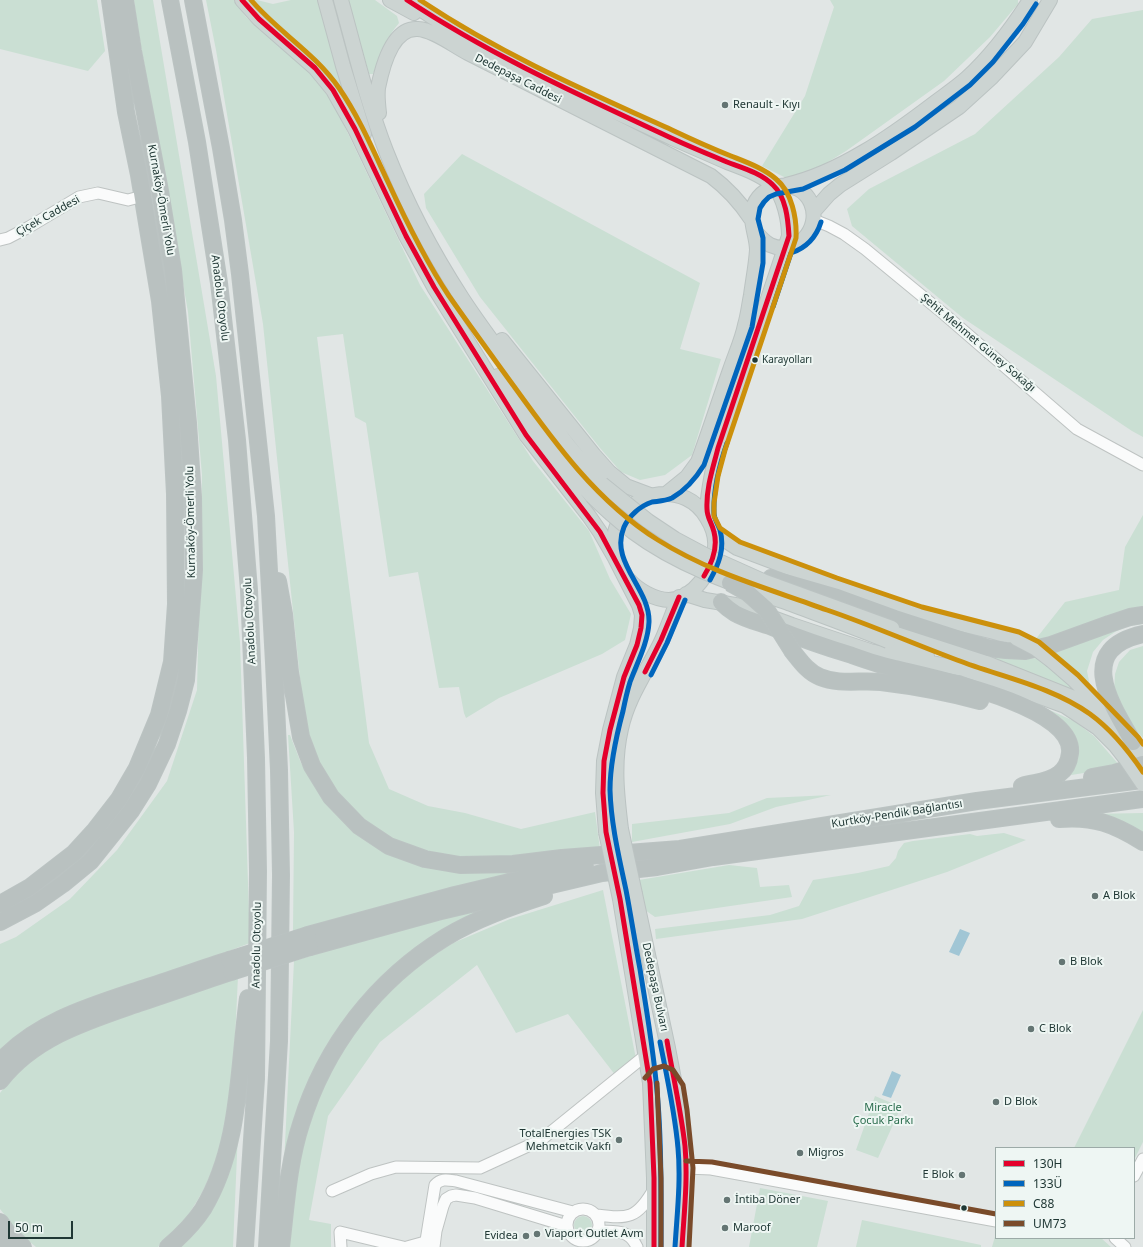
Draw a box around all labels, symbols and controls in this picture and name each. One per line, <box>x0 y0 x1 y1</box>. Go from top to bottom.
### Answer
street label: Dedepaşa Caddesi <box>473 51 563 107</box>
place label: Renault - Kıyı <box>733 98 800 112</box>
marker: Renault - Kıyı <box>720 100 730 110</box>
street label: Kurnaköy-Ömerli Yolu <box>145 143 177 257</box>
street label: Çiçek Caddesi <box>14 193 82 239</box>
street label: Anadolu Otoyolu <box>208 254 232 342</box>
street label: Şehit Mehmet Güney Sokağı <box>918 291 1038 395</box>
place label: Karayolları <box>762 354 812 366</box>
marker: Karayolları <box>750 355 760 365</box>
street label: Kurnaköy-Ömerli Yolu <box>183 466 199 578</box>
street label: Anadolu Otoyolu <box>241 577 259 665</box>
street label: Kurtköy-Pendik Bağlantısı <box>831 797 963 831</box>
place label: A Blok <box>1103 889 1135 903</box>
marker: A Blok <box>1090 891 1100 901</box>
street label: Anadolu Otoyolu <box>250 901 264 989</box>
street label: Dedepaşa Bulvarı <box>639 941 671 1033</box>
place label: B Blok <box>1070 955 1103 969</box>
marker: B Blok <box>1057 957 1067 967</box>
place label: C Blok <box>1039 1022 1071 1036</box>
marker: C Blok <box>1026 1024 1036 1034</box>
place label: D Blok <box>1004 1095 1037 1109</box>
marker: D Blok <box>991 1097 1001 1107</box>
park label: Miracle Çocuk Parkı <box>853 1101 913 1127</box>
place label: TotalEnergies TSK Mehmetcik Vakfı <box>520 1127 611 1153</box>
marker: TotalEnergies TSK Mehmetcik Vakfı <box>614 1135 624 1145</box>
place label: Migros <box>808 1146 844 1160</box>
legend <box>995 1147 1135 1239</box>
marker: Migros <box>795 1148 805 1158</box>
text: 130H <box>1033 1155 1062 1172</box>
place label: E Blok <box>923 1168 954 1182</box>
marker: E Blok <box>957 1170 967 1180</box>
text: 133Ü <box>1033 1175 1062 1192</box>
place label: İntiba Döner <box>735 1193 800 1207</box>
marker: İntiba Döner <box>722 1195 732 1205</box>
text: C88 <box>1033 1195 1054 1212</box>
unlabelled marker <box>959 1203 969 1213</box>
scale bar <box>10 1213 75 1239</box>
text: UM73 <box>1033 1215 1066 1232</box>
text: 50 m <box>15 1219 43 1236</box>
place label: Maroof <box>733 1221 771 1235</box>
marker: Maroof <box>720 1223 730 1233</box>
place label: Viaport Outlet Avm <box>545 1227 644 1241</box>
place label: Evidea <box>484 1229 518 1243</box>
marker: Viaport Outlet Avm <box>532 1229 542 1239</box>
marker: Evidea <box>521 1231 531 1241</box>

